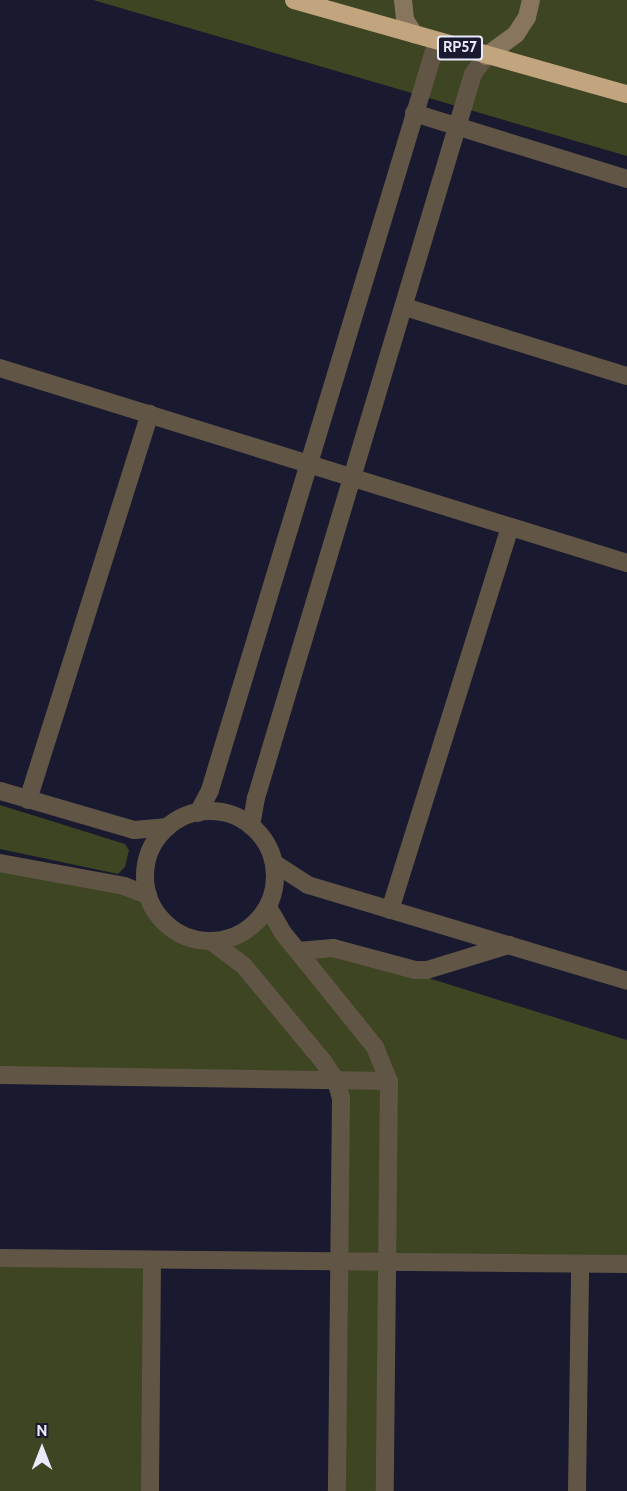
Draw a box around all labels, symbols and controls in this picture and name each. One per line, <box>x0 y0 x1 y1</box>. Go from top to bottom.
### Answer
road number: RP57 <box>436 36 484 60</box>
north arrow <box>12 1419 72 1479</box>
text: N <box>36 1421 48 1440</box>

